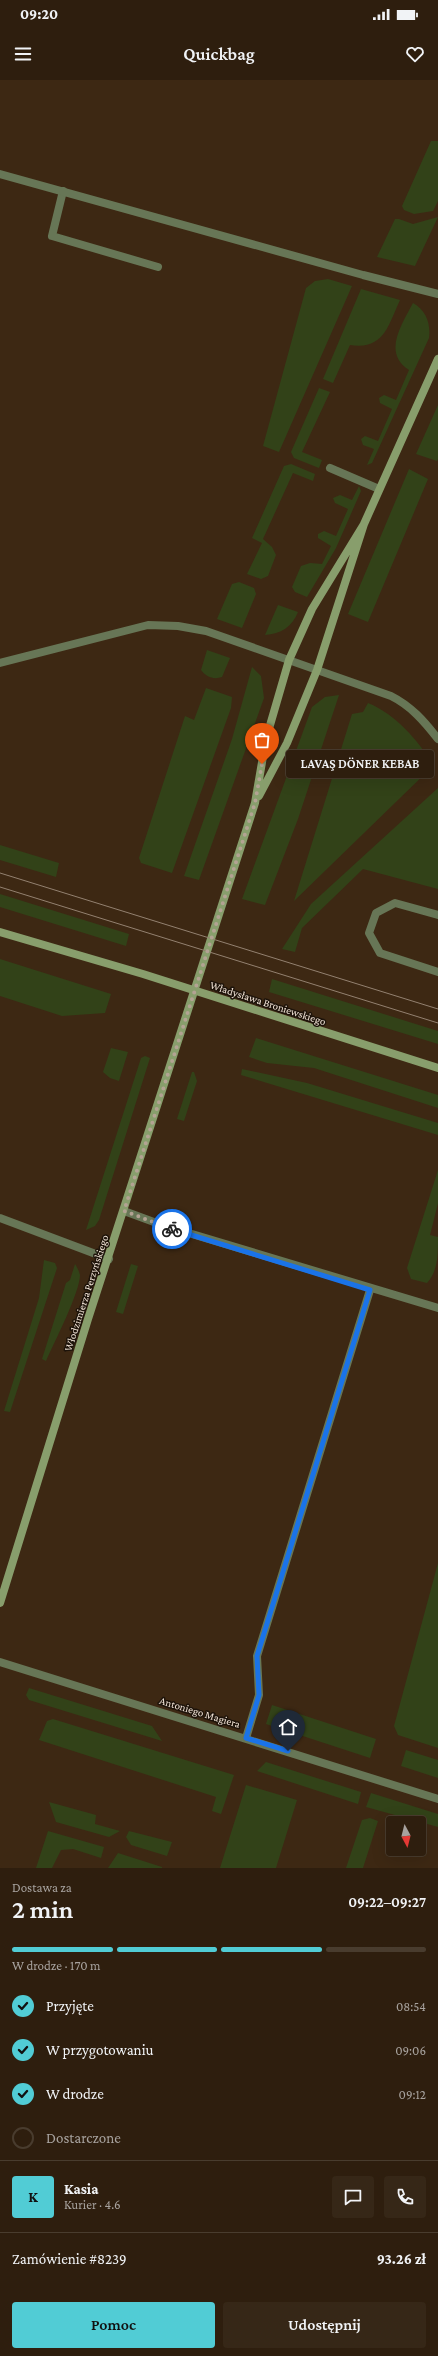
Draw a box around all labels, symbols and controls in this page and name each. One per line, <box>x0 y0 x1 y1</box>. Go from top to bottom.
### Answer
text: 09:20 <box>20 6 58 22</box>
icon: menu <box>12 43 34 65</box>
icon: heart <box>404 43 426 65</box>
text: Quickbag <box>183 44 255 64</box>
pin <box>245 723 279 764</box>
icon: bag <box>251 729 273 751</box>
callout: LAVAŞ DÖNER KEBAB <box>286 750 434 778</box>
text: LAVAŞ DÖNER KEBAB <box>301 756 419 771</box>
street label: Władysława Broniewskiego <box>208 979 328 1029</box>
courier <box>152 1209 192 1249</box>
icon: bike <box>161 1218 183 1240</box>
street label: Włodzimierza Perzyńskiego <box>62 1233 112 1353</box>
street label: Antoniego Magiera <box>158 1694 242 1731</box>
pin <box>271 1710 305 1751</box>
icon: home <box>277 1716 299 1738</box>
north arrow <box>386 1816 426 1856</box>
map controls <box>386 1816 426 1856</box>
text: Dostawa za <box>12 1880 72 1895</box>
text: 09:22–09:27 <box>348 1894 426 1910</box>
text: 2 min <box>12 1895 73 1924</box>
text: W drodze · 170 m <box>12 1958 100 1973</box>
icon: check <box>12 1995 34 2017</box>
text: Przyjęte <box>46 1998 94 2014</box>
text: 08:54 <box>396 1999 426 2014</box>
icon: check <box>12 2039 34 2061</box>
text: W przygotowaniu <box>46 2042 154 2058</box>
text: 09:06 <box>395 2043 426 2058</box>
icon: check <box>12 2083 34 2105</box>
text: W drodze <box>46 2086 104 2102</box>
text: 09:12 <box>399 2087 426 2102</box>
text: Dostarczone <box>46 2130 121 2146</box>
button: chat <box>332 2176 374 2218</box>
button: phone <box>384 2176 426 2218</box>
text: Kasia <box>64 2181 99 2197</box>
text: K <box>28 2189 38 2205</box>
text: Kurier · 4.6 <box>64 2197 121 2212</box>
text: Zamówienie #8239 <box>12 2251 127 2267</box>
text: 93.26 zł <box>377 2251 426 2267</box>
button: Pomoc <box>12 2302 215 2348</box>
button: Udostępnij <box>223 2302 426 2348</box>

